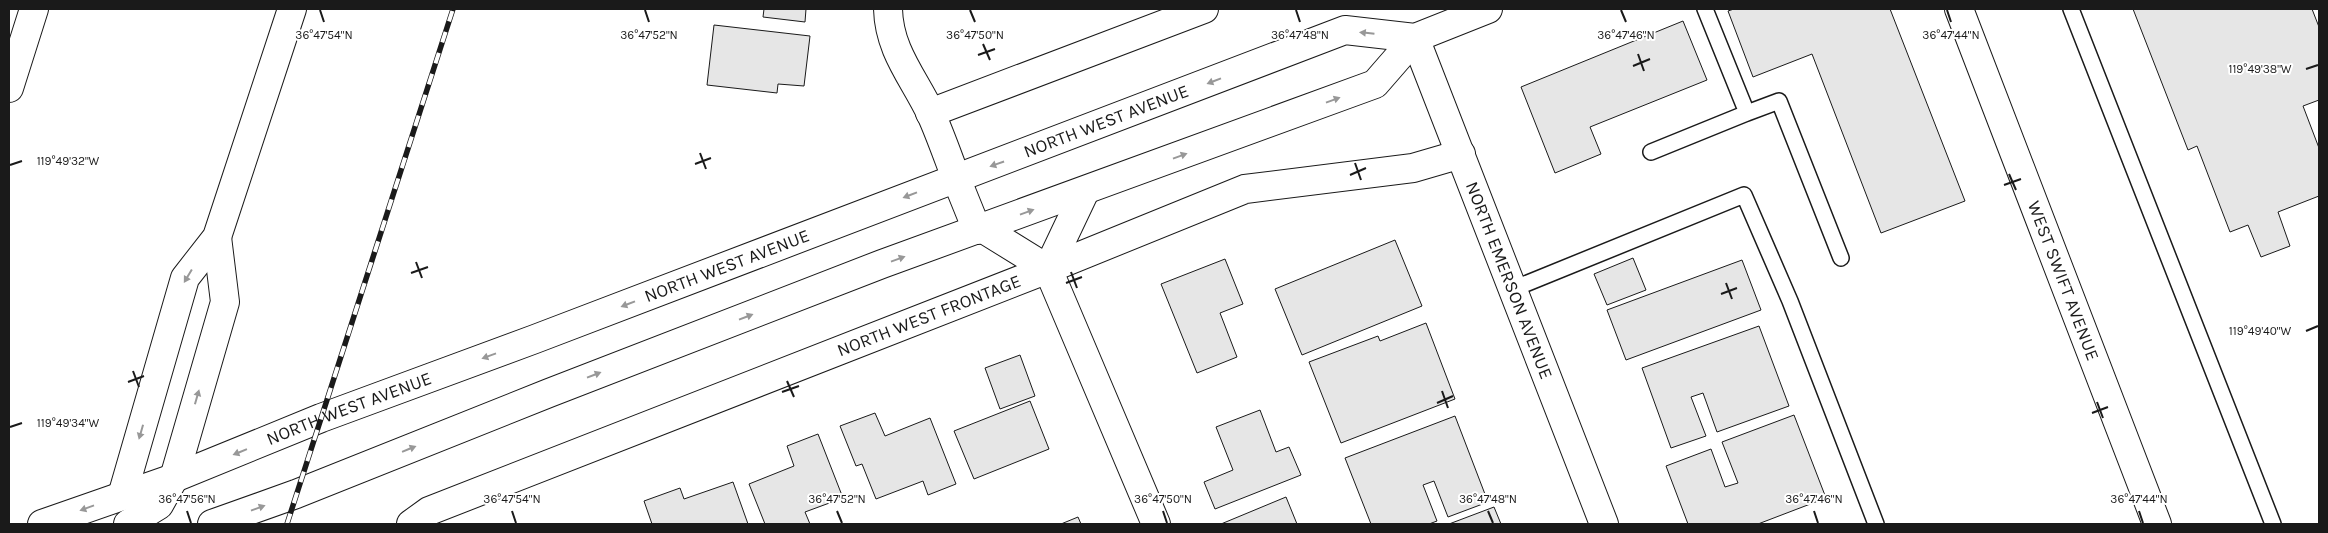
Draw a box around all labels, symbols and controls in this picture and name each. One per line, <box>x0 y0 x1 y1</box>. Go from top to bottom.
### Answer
text: 36°47'54"N <box>295 28 353 42</box>
text: 36°47'52"N <box>620 28 678 42</box>
text: 36°47'50"N <box>946 28 1004 42</box>
text: 36°47'48"N <box>1271 28 1329 42</box>
text: 36°47'46"N <box>1597 28 1655 42</box>
text: 36°47'44"N <box>1922 28 1980 42</box>
one-way arrow <box>1358 29 1374 37</box>
text: 119°49'38"W <box>2228 62 2292 76</box>
one-way arrow <box>1206 78 1221 85</box>
street label: NORTH WEST AVENUE <box>1020 80 1192 163</box>
one-way arrow <box>1325 96 1340 103</box>
one-way arrow <box>1173 152 1188 160</box>
text: 119°49'32"W <box>37 154 100 168</box>
one-way arrow <box>989 161 1004 168</box>
street label: NORTH EMERSON AVENUE <box>1461 178 1558 382</box>
one-way arrow <box>903 192 918 199</box>
street label: WEST SWIFT AVENUE <box>2023 198 2104 364</box>
one-way arrow <box>1020 208 1035 215</box>
street label: NORTH WEST AVENUE <box>641 224 813 307</box>
one-way arrow <box>890 255 905 262</box>
one-way arrow <box>183 270 192 283</box>
street label: NORTH WEST FRONTAGE <box>834 270 1024 361</box>
one-way arrow <box>620 300 635 308</box>
one-way arrow <box>739 313 754 321</box>
text: 119°49'40"W <box>2229 324 2292 338</box>
one-way arrow <box>482 353 497 360</box>
street label: NORTH WEST AVENUE <box>263 367 435 450</box>
one-way arrow <box>587 371 602 379</box>
one-way arrow <box>194 389 202 404</box>
text: 119°49'34"W <box>37 416 99 430</box>
one-way arrow <box>136 424 144 439</box>
one-way arrow <box>402 444 416 452</box>
one-way arrow <box>232 448 247 456</box>
text: 36°47'56"N <box>158 492 216 506</box>
text: 36°47'54"N <box>483 492 541 506</box>
text: 36°47'52"N <box>808 492 866 506</box>
text: 36°47'50"N <box>1134 492 1192 506</box>
text: 36°47'48"N <box>1459 492 1517 506</box>
text: 36°47'46"N <box>1785 492 1843 506</box>
text: 36°47'44"N <box>2110 492 2168 506</box>
one-way arrow <box>251 504 266 512</box>
one-way arrow <box>80 505 95 512</box>

